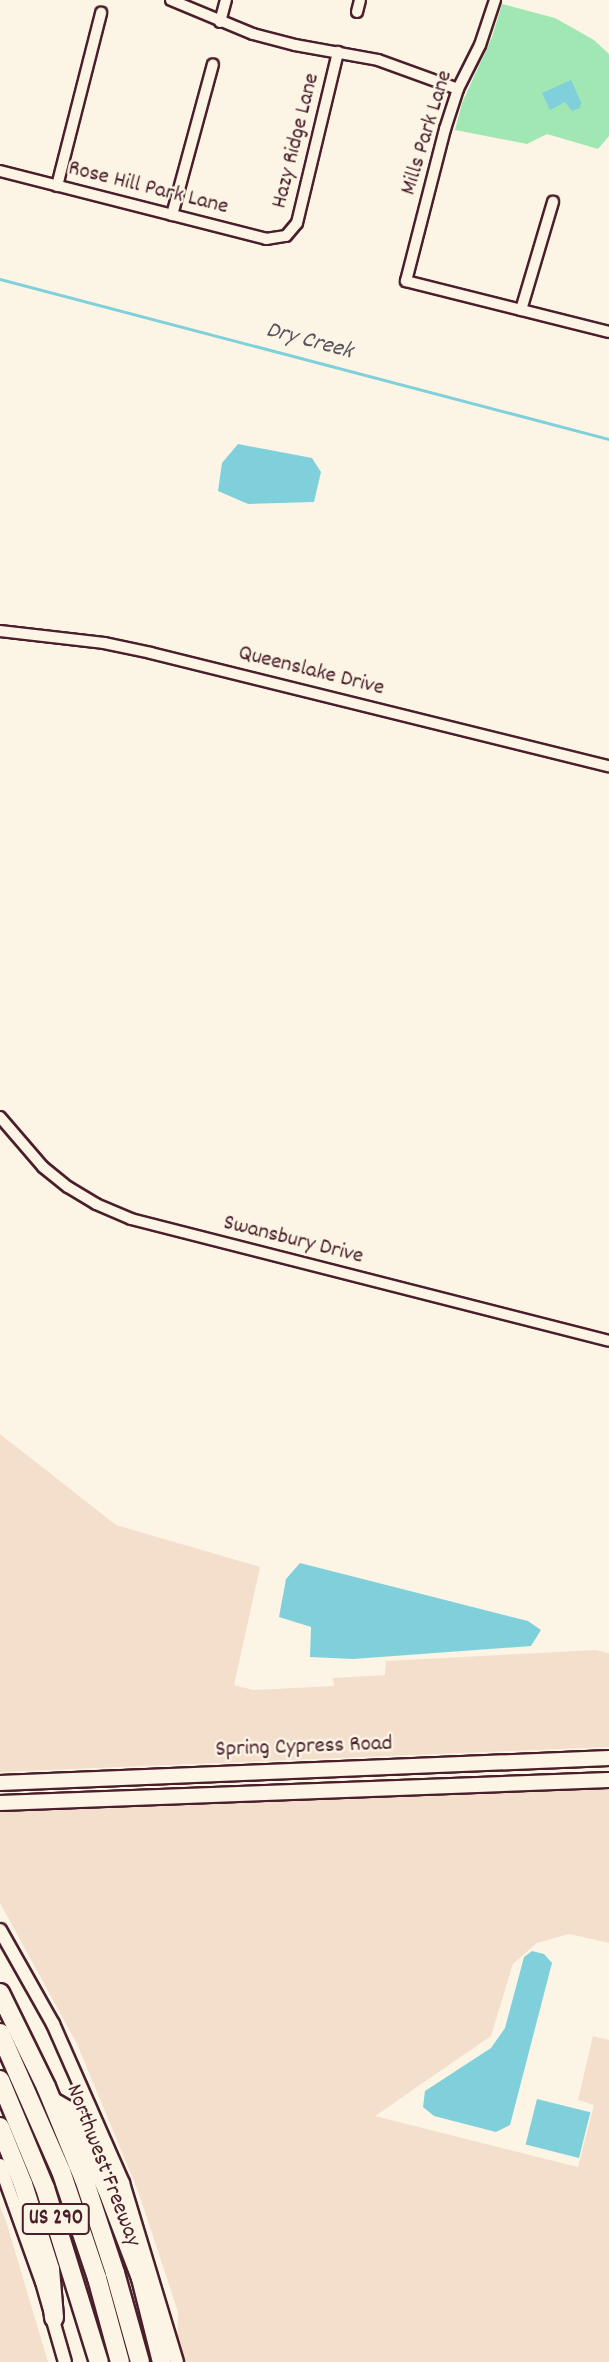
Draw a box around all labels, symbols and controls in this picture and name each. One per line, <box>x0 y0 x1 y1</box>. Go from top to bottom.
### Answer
street label: Mills Park Lane <box>396 67 460 199</box>
street label: Hazy Ridge Lane <box>267 70 327 212</box>
street label: Rose Hill Park Lane <box>65 156 231 222</box>
water label: Dry Creek <box>263 317 355 367</box>
street label: Queenslake Drive <box>235 641 387 703</box>
street label: Swansbury Drive <box>220 1210 366 1272</box>
street label: Spring Cypress Road <box>215 1731 393 1765</box>
street label: Northwest Freeway <box>58 2081 146 2251</box>
road number: US 290 <box>21 2202 91 2236</box>

